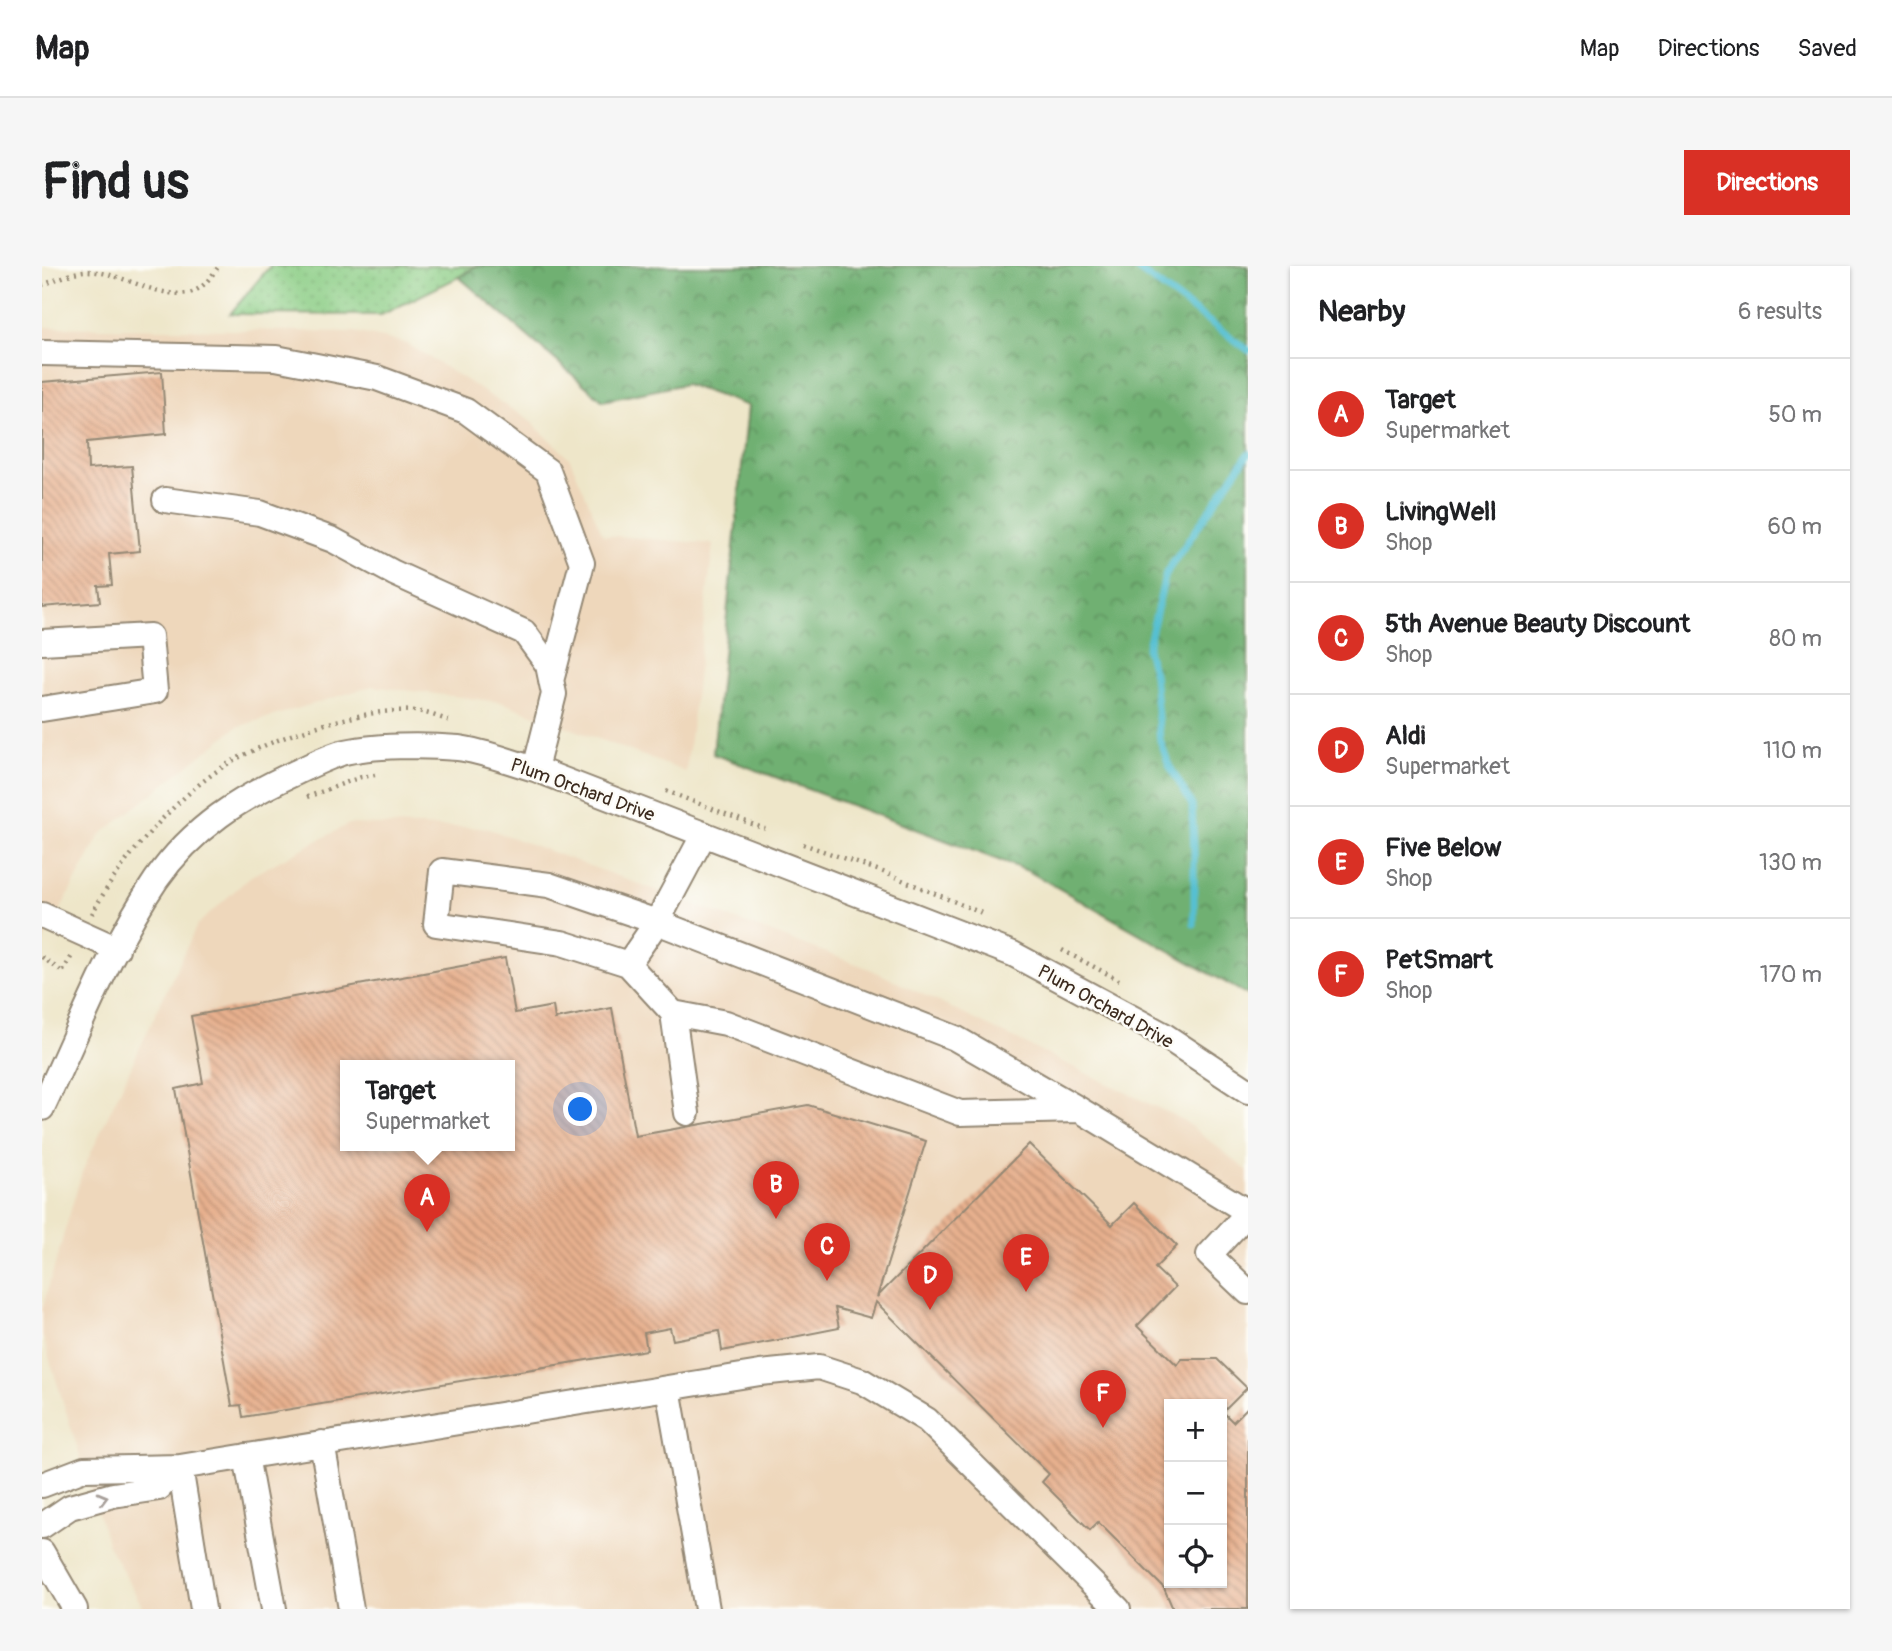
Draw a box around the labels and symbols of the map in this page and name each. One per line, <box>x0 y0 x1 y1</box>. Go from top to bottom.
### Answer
street label: Plum Orchard Drive <box>507 753 659 827</box>
street label: Plum Orchard Drive <box>1033 960 1178 1054</box>
your location <box>563 1092 597 1126</box>
pin: B <box>753 1161 799 1219</box>
pin: A <box>404 1174 450 1232</box>
pin: C <box>804 1223 850 1281</box>
pin: E <box>1003 1234 1049 1292</box>
pin: D <box>907 1252 953 1310</box>
pin: F <box>1080 1370 1126 1428</box>
one-way arrow <box>97 1492 109 1506</box>

